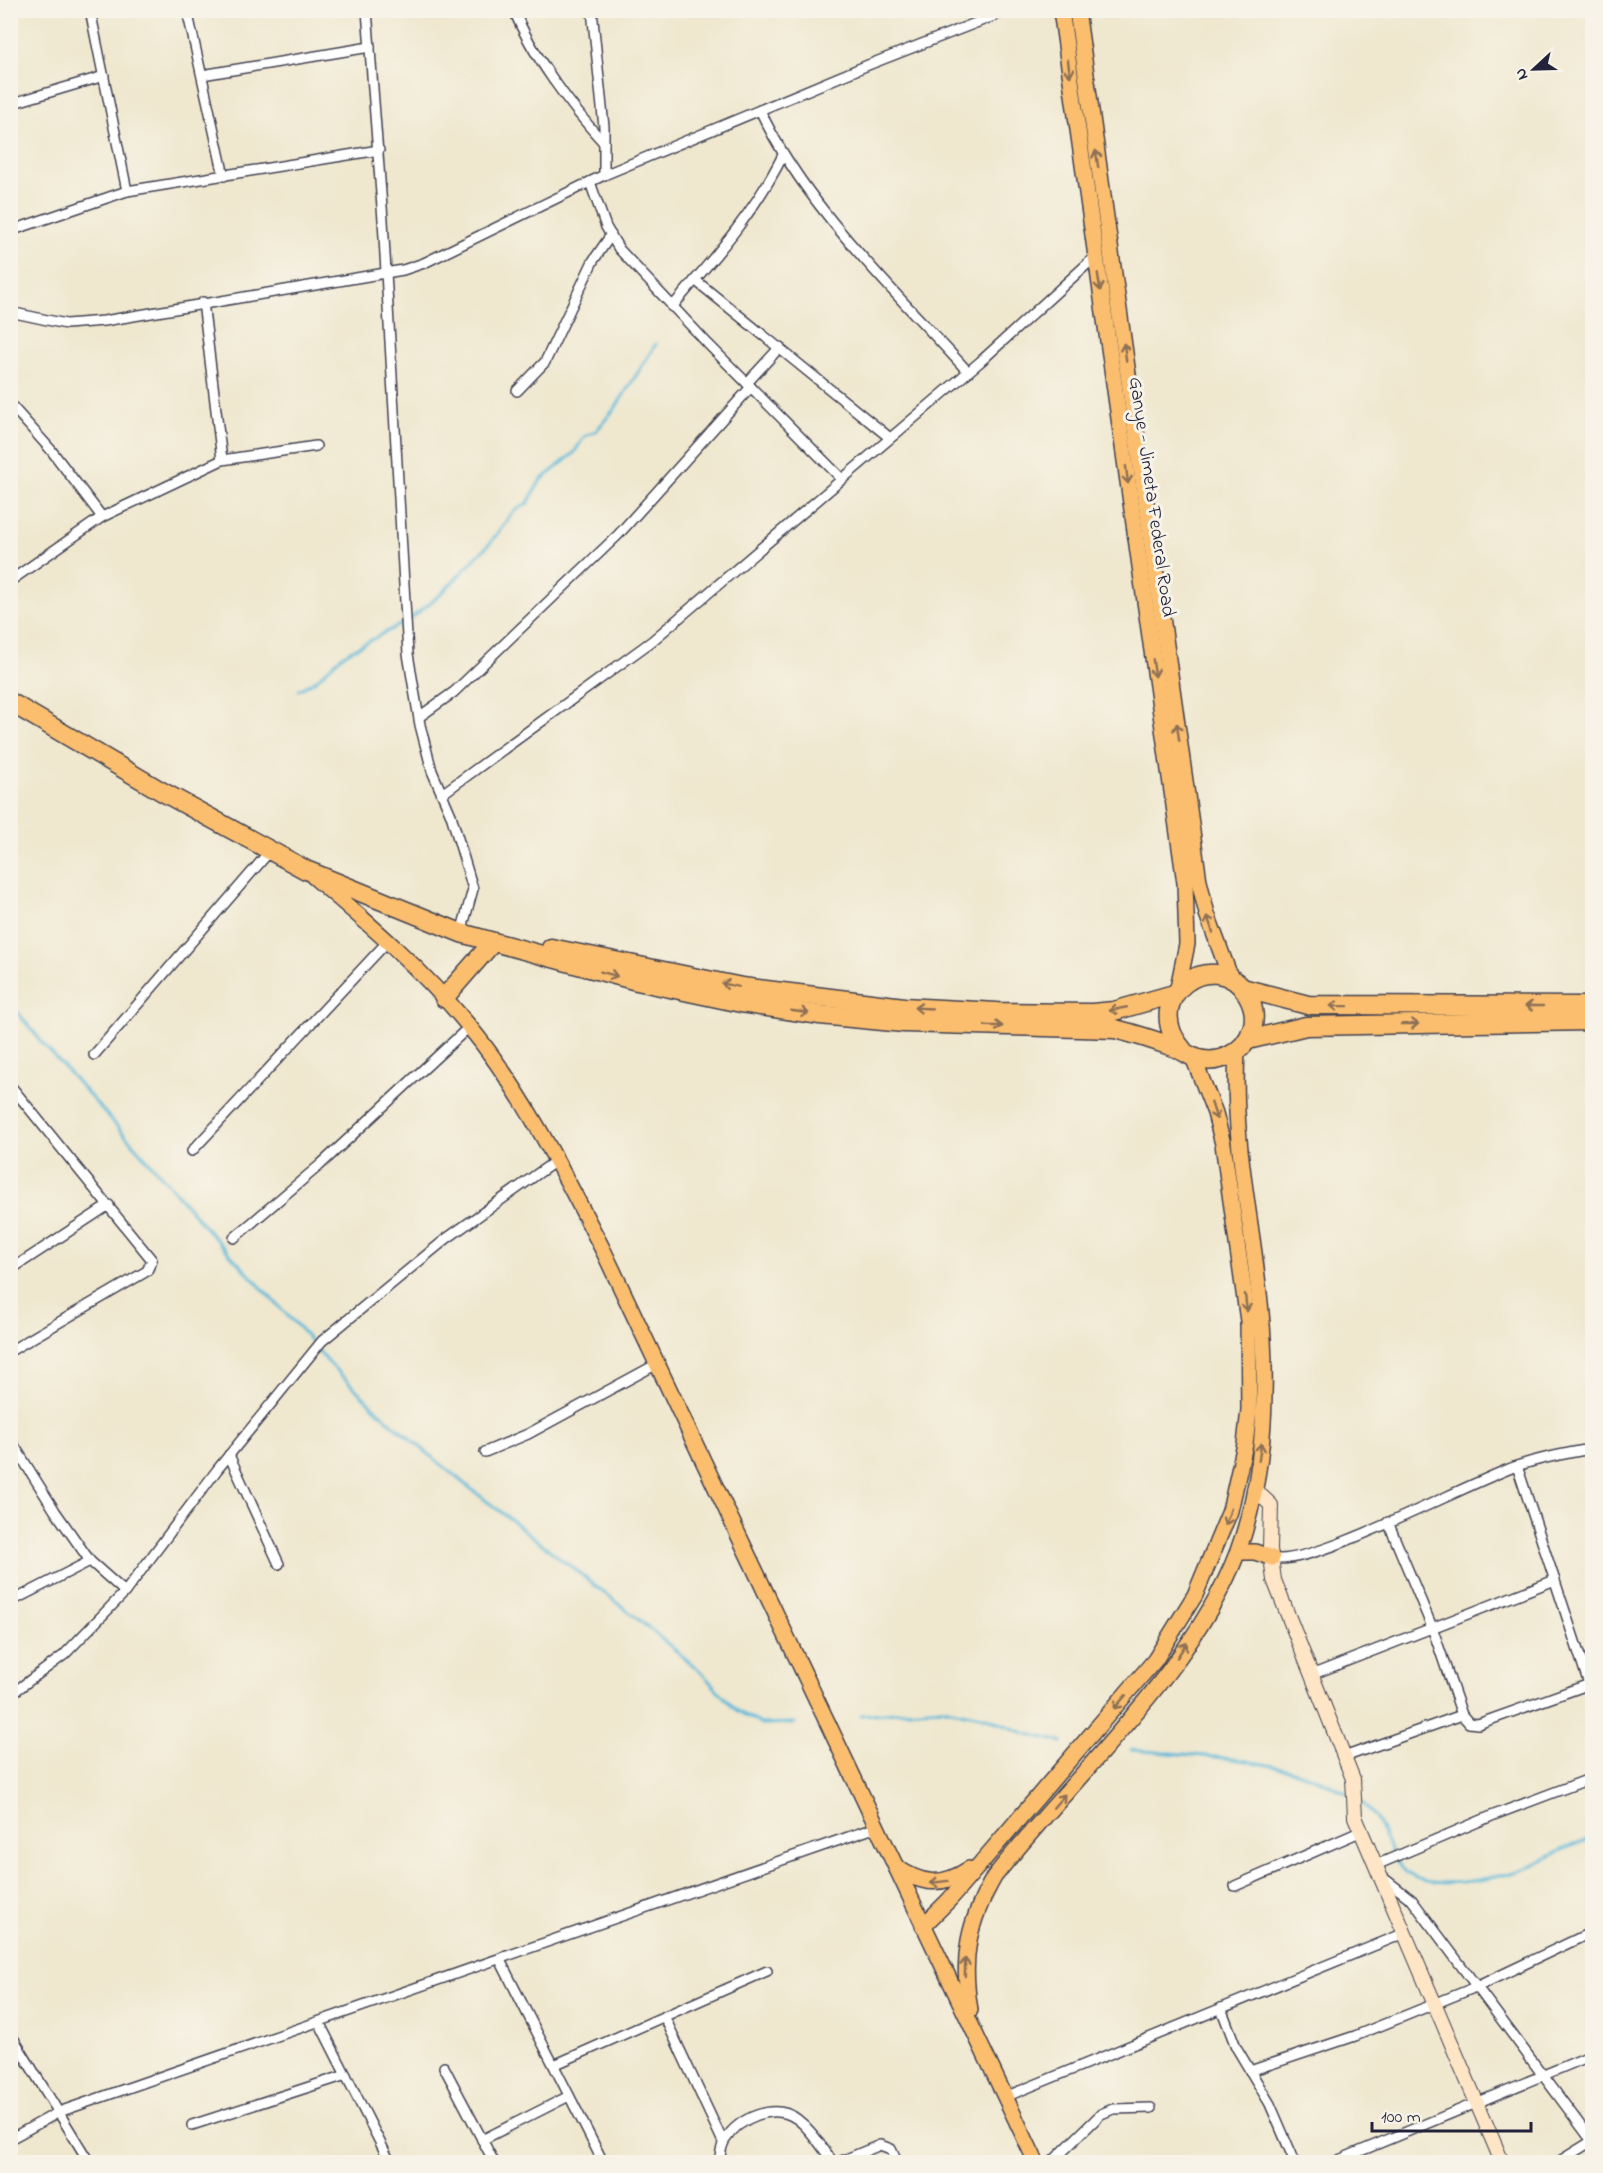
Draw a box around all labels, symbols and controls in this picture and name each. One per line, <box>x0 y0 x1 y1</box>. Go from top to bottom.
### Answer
north arrow <box>1504 39 1564 99</box>
one-way arrow <box>1064 58 1075 78</box>
text: N <box>1509 64 1535 83</box>
one-way arrow <box>1091 150 1102 169</box>
one-way arrow <box>1094 272 1105 292</box>
one-way arrow <box>1119 343 1130 362</box>
street label: Ganye - Jimeta Federal Road <box>1120 375 1182 619</box>
one-way arrow <box>1121 465 1132 485</box>
one-way arrow <box>1148 658 1159 678</box>
one-way arrow <box>1172 723 1183 743</box>
one-way arrow <box>1204 916 1215 934</box>
one-way arrow <box>599 969 618 980</box>
one-way arrow <box>720 978 739 990</box>
one-way arrow <box>1330 1000 1350 1012</box>
one-way arrow <box>1525 1000 1545 1012</box>
one-way arrow <box>914 1002 934 1013</box>
one-way arrow <box>1109 1004 1128 1015</box>
one-way arrow <box>790 1006 809 1017</box>
one-way arrow <box>1399 1018 1419 1030</box>
one-way arrow <box>984 1021 1004 1032</box>
one-way arrow <box>1209 1101 1220 1120</box>
one-way arrow <box>1241 1293 1252 1313</box>
one-way arrow <box>1255 1442 1266 1462</box>
one-way arrow <box>1221 1507 1232 1526</box>
one-way arrow <box>1176 1643 1188 1659</box>
one-way arrow <box>1113 1694 1127 1709</box>
one-way arrow <box>1052 1794 1066 1809</box>
one-way arrow <box>929 1876 949 1887</box>
one-way arrow <box>959 1957 971 1977</box>
scale bar <box>1372 2095 1531 2133</box>
text: 100 m <box>1381 2105 1421 2131</box>

